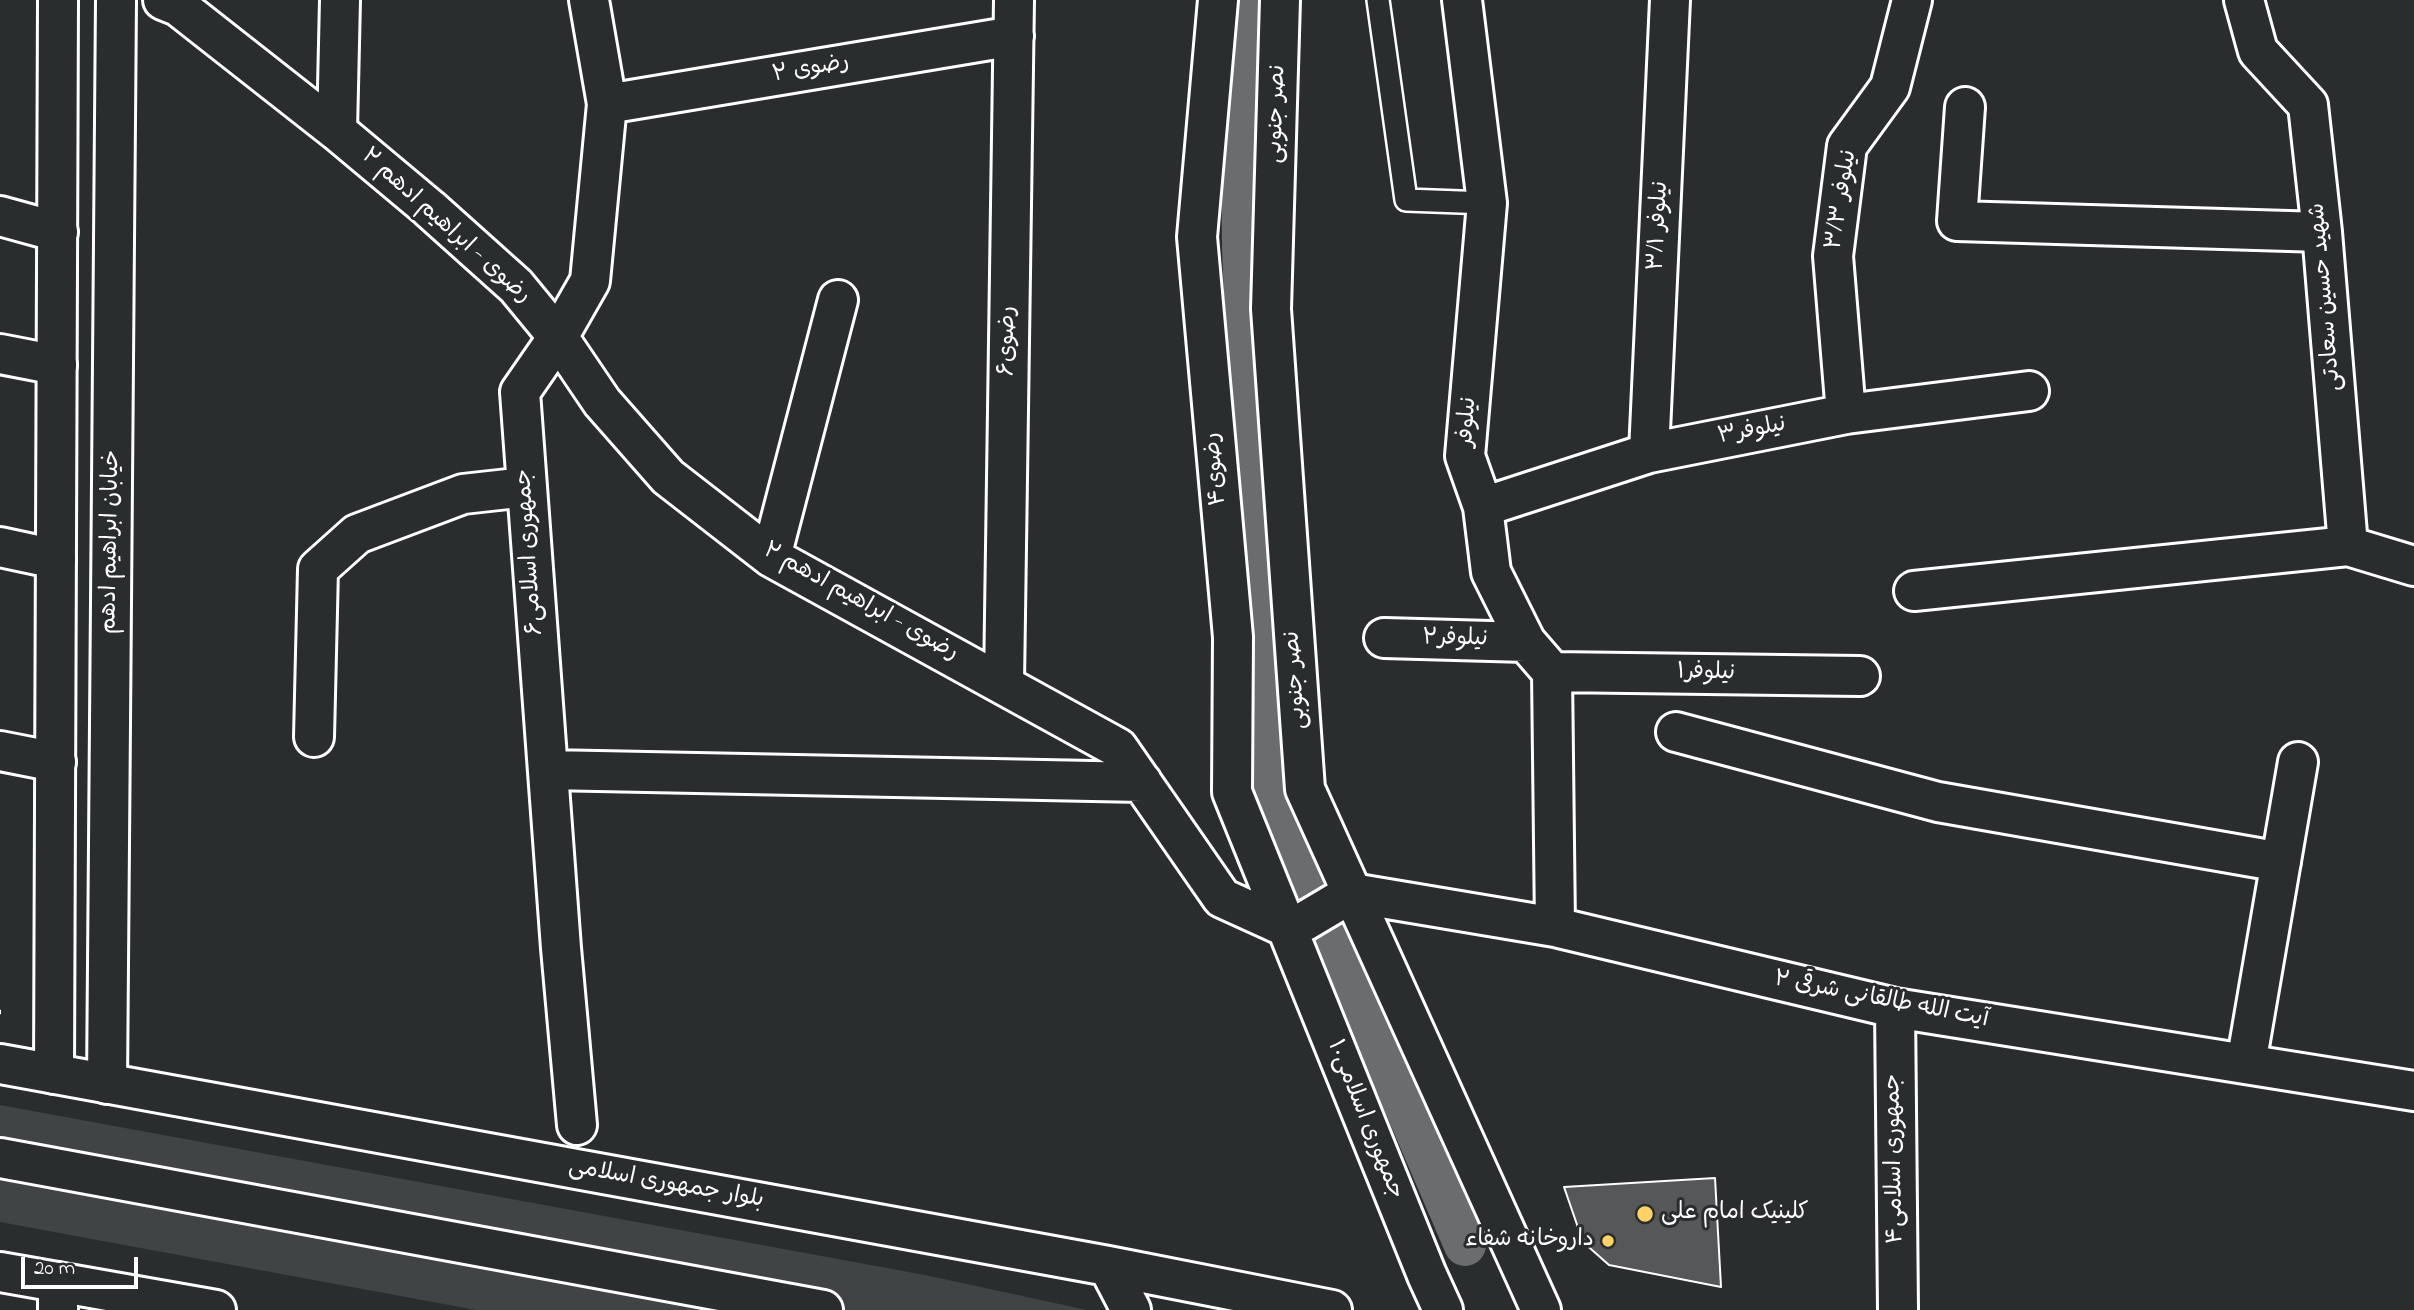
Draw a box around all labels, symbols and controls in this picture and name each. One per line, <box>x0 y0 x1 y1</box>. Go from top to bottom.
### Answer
street label: رضوی ۲ <box>770 50 852 90</box>
street label: نصر جنوبی <box>1262 64 1294 164</box>
street label: رضوی - ابراهیم ادهم ۲ <box>354 143 536 311</box>
street label: نیلوفر ۳/۳ <box>1822 148 1864 252</box>
street label: نیلوفر ۳/۱ <box>1644 180 1676 272</box>
street label: شهید حسین سعادتی <box>2305 202 2349 392</box>
street label: رضوی۶ <box>995 306 1023 376</box>
street label: نیلوفر <box>1453 396 1485 448</box>
street label: نیلوفر۳ <box>1716 412 1788 452</box>
street label: رضوی۴ <box>1200 431 1234 507</box>
street label: خیابان ابراهیم ادهم <box>97 450 127 634</box>
street label: جمهوری اسلامی۶ <box>511 468 551 636</box>
street label: رضوی - ابراهیم ادهم ۲ <box>757 538 963 668</box>
street label: نیلوفر۲ <box>1422 626 1488 654</box>
street label: نصر جنوبی <box>1280 630 1314 730</box>
street label: نیلوفر۱ <box>1677 660 1735 688</box>
street label: آیت الله طالقانی شرقی ۲ <box>1771 967 1991 1035</box>
street label: جمهوری اسلامی۱۰ <box>1320 1037 1408 1203</box>
street label: جمهوری اسلامی۴ <box>1881 1074 1911 1244</box>
street label: بلوار جمهوری اسلامی <box>566 1154 766 1216</box>
place label: کلینیک امام علی <box>1661 1200 1809 1228</box>
marker: کلینیک امام علی <box>1635 1204 1655 1224</box>
place label: داروخانه شفاء <box>1465 1227 1594 1255</box>
marker: داروخانه شفاء <box>1600 1233 1616 1249</box>
scale bar <box>24 1244 142 1288</box>
text: 20 m <box>34 1254 75 1284</box>

